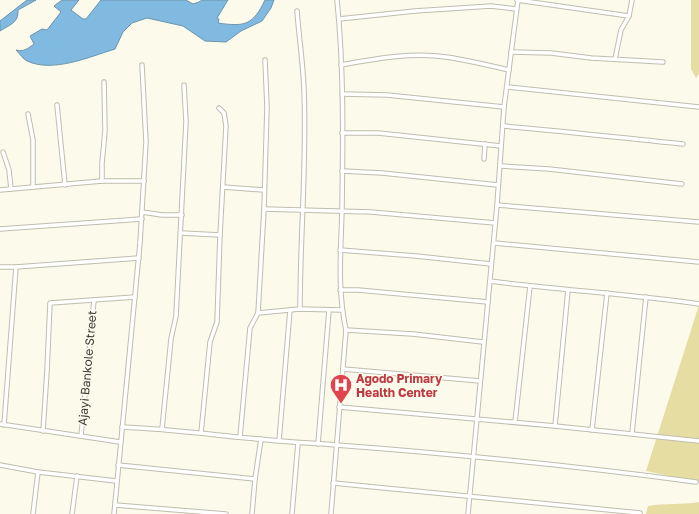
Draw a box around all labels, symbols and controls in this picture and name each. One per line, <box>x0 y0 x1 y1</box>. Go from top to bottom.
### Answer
street label: Ajayi Bankole Street <box>74 309 100 426</box>
place label: Agodo Primary Health Center <box>356 371 443 400</box>
hospital icon: Agodo Primary Health Center <box>328 372 354 405</box>

